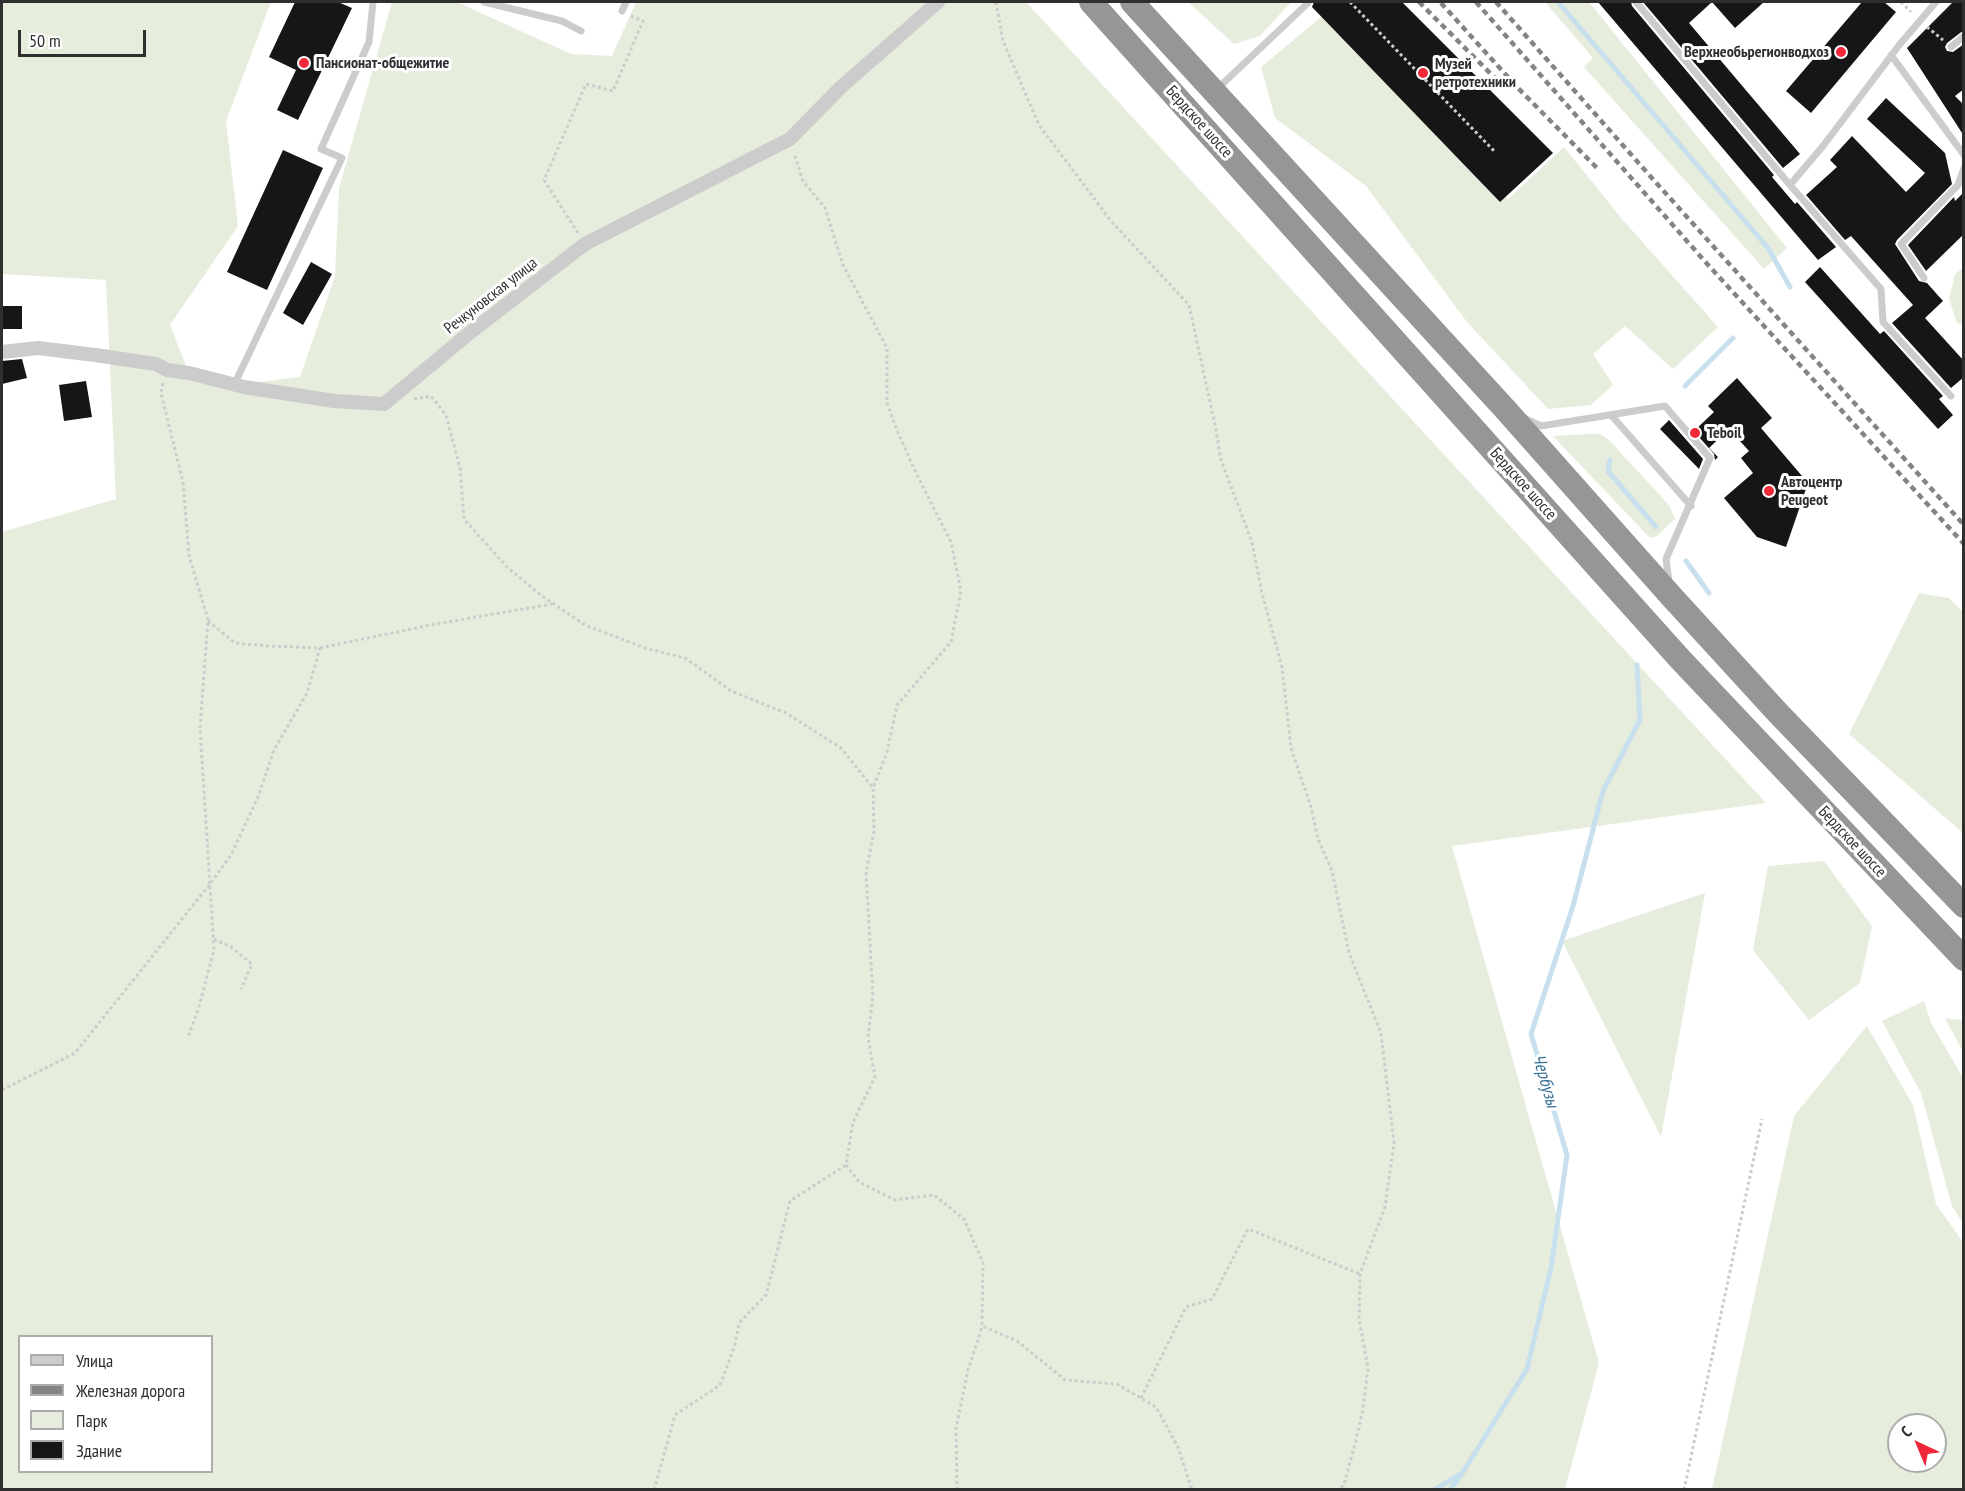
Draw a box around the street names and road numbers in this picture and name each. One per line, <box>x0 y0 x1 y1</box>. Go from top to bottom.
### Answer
street label: Бердское шоссе <box>1162 82 1236 162</box>
street label: Речкуновская улица <box>441 254 541 338</box>
street label: Бердское шоссе <box>1486 444 1560 524</box>
street label: Бердское шоссе <box>1814 802 1890 882</box>

